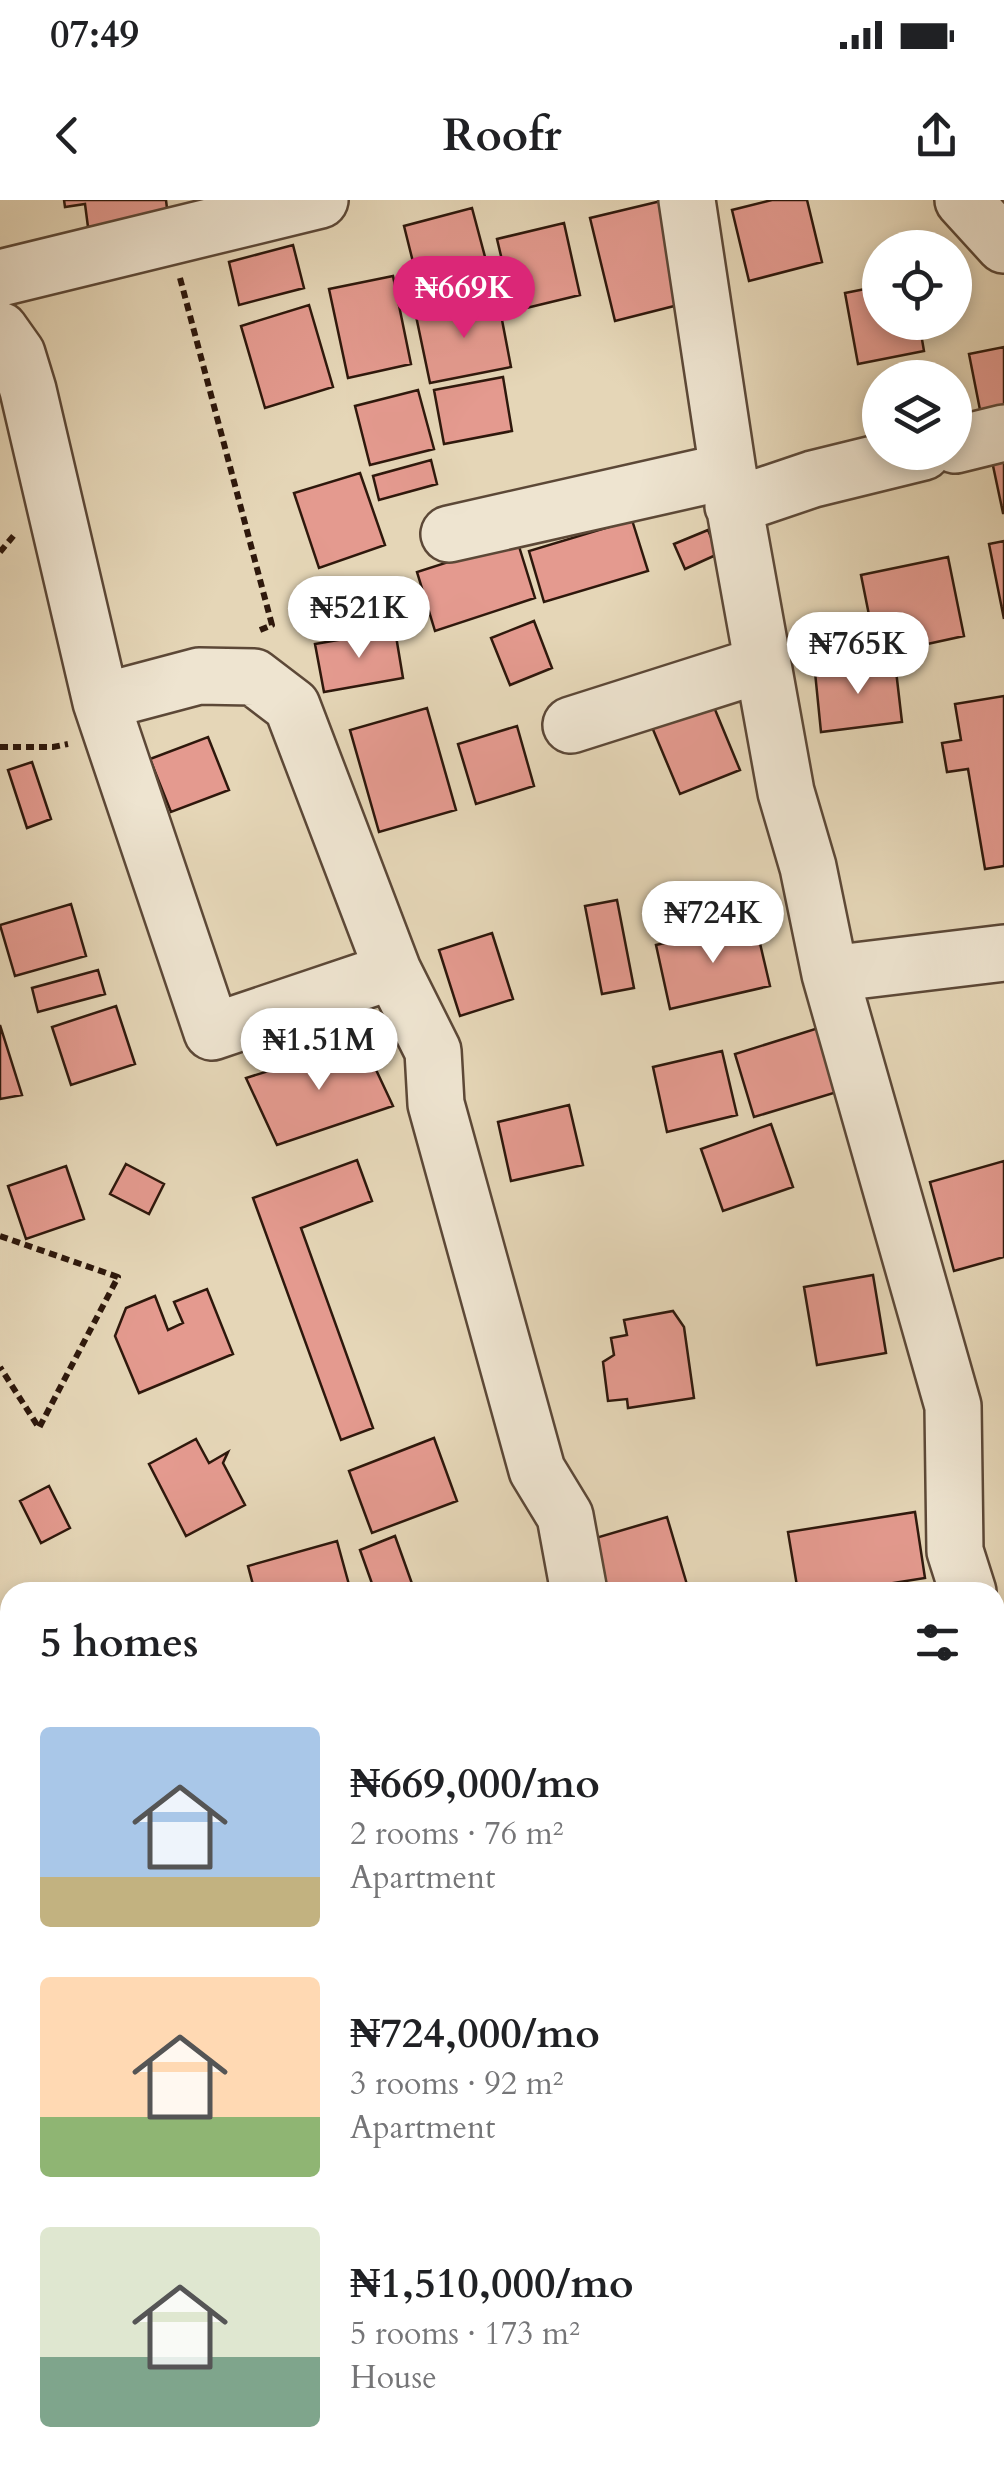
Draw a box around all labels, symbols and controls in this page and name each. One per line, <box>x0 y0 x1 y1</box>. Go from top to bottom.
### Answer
text: 07:49 <box>50 9 139 61</box>
text: Roofr <box>442 105 562 166</box>
icon: back <box>40 108 95 163</box>
icon: share <box>909 108 964 163</box>
map controls <box>862 230 972 470</box>
button: locate <box>862 230 972 340</box>
pin: ₦669K <box>394 256 534 341</box>
text: ₦669K <box>415 266 513 310</box>
button: layers <box>862 360 972 470</box>
pin: ₦521K <box>289 576 429 661</box>
text: ₦521K <box>310 586 408 630</box>
pin: ₦765K <box>788 612 928 697</box>
text: ₦765K <box>809 622 907 666</box>
pin: ₦724K <box>643 881 783 966</box>
text: ₦724K <box>664 891 762 935</box>
pin: ₦1.51M <box>238 1008 400 1093</box>
text: ₦1.51M <box>263 1018 375 1062</box>
text: 5 homes <box>40 1614 198 1671</box>
icon: filters <box>910 1615 965 1670</box>
text: ₦669,000/mo <box>350 1755 600 1812</box>
icon: home <box>120 1767 240 1887</box>
text: 2 rooms · 76 m² <box>350 1812 563 1856</box>
text: Apartment <box>350 1856 495 1900</box>
text: ₦724,000/mo <box>350 2005 600 2062</box>
icon: home <box>120 2017 240 2137</box>
text: 3 rooms · 92 m² <box>350 2062 563 2106</box>
text: Apartment <box>350 2106 495 2150</box>
text: ₦1,510,000/mo <box>350 2255 634 2312</box>
icon: home <box>120 2267 240 2387</box>
text: 5 rooms · 173 m² <box>350 2312 580 2356</box>
text: House <box>350 2356 437 2400</box>

